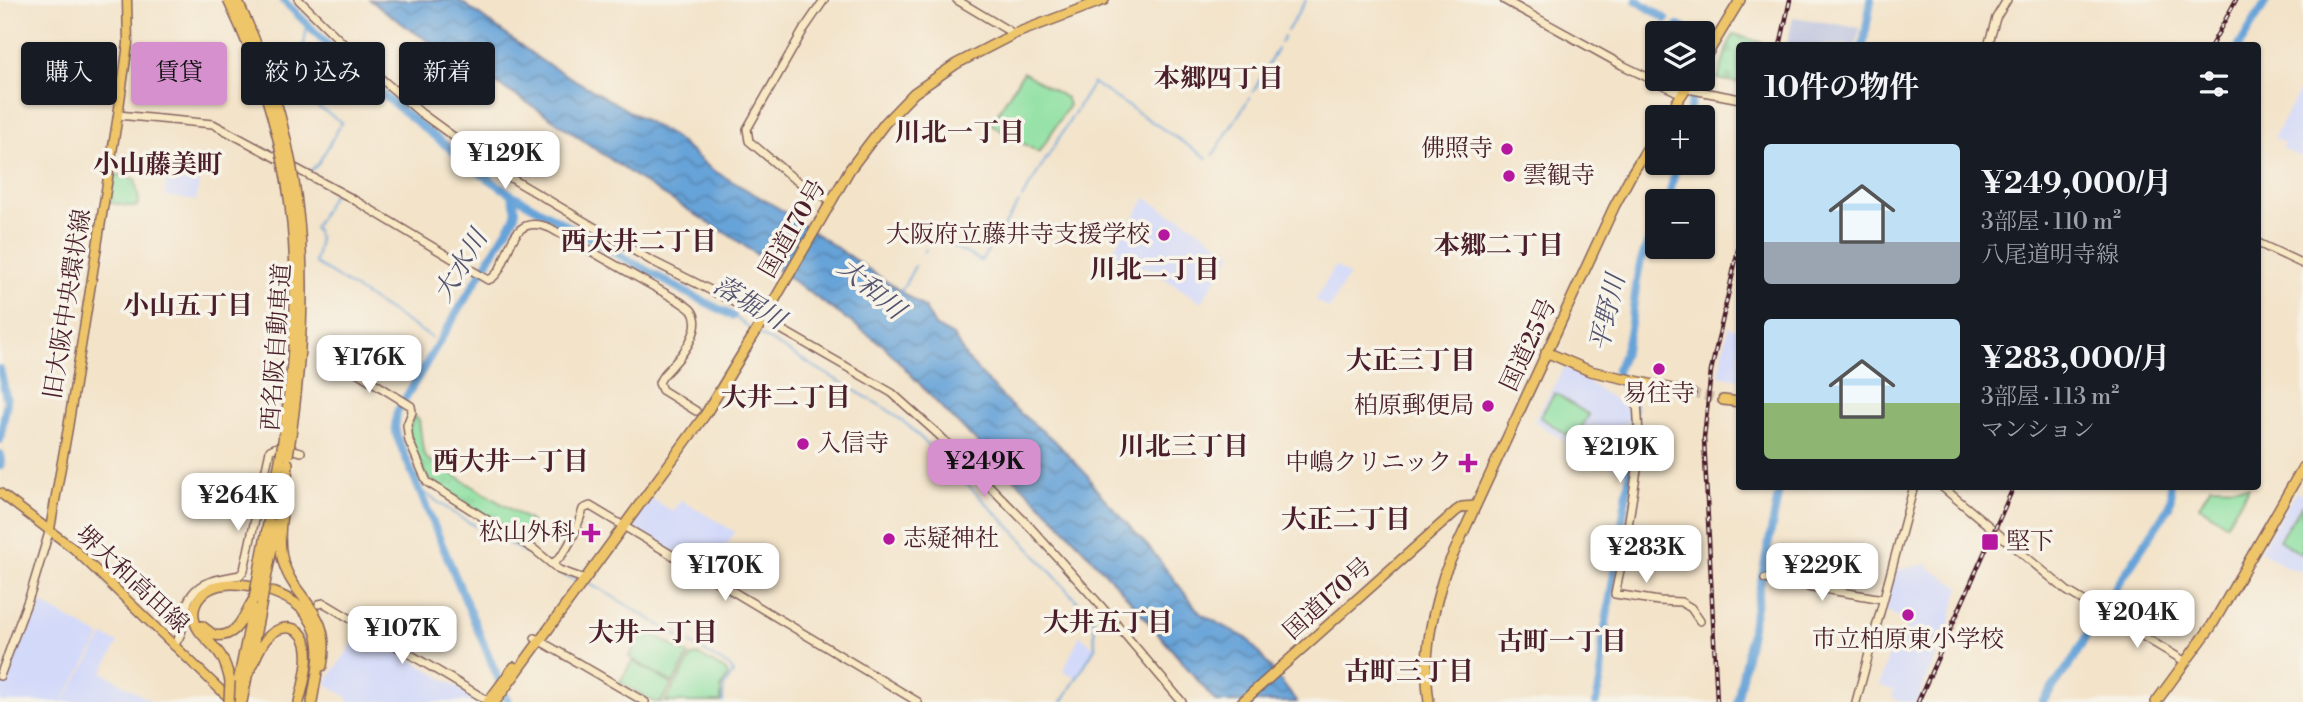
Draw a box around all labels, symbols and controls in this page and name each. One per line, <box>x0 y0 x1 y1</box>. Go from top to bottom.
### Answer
map controls <box>1645 21 1715 259</box>
button: layers <box>1645 21 1715 91</box>
chip: 購入 <box>21 42 117 105</box>
chip: 賃貸 <box>131 42 227 105</box>
chip: 絞り込み <box>241 42 385 105</box>
chip: 新着 <box>399 42 495 105</box>
district label: 本郷四丁目 <box>1154 63 1284 95</box>
icon: filters <box>2195 65 2233 103</box>
text: 10件の物件 <box>1764 69 1919 107</box>
button: + <box>1645 105 1715 175</box>
district label: 川北一丁目 <box>895 117 1025 149</box>
pin: ¥129K <box>456 132 554 191</box>
place label: 佛照寺 <box>1421 134 1493 164</box>
text: ¥129K <box>467 140 543 168</box>
marker: 佛照寺 <box>1499 141 1515 157</box>
district label: 小山藤美町 <box>93 149 223 181</box>
place label: 雲観寺 <box>1523 161 1595 191</box>
text: ¥249,000/月 <box>1981 165 2172 203</box>
marker: 雲観寺 <box>1501 168 1517 184</box>
icon: home <box>1820 172 1904 256</box>
street label: 国道170号 <box>753 175 833 283</box>
button: − <box>1645 189 1715 259</box>
street label: 旧大阪中央環状線 <box>38 207 98 401</box>
text: 3部屋 · 110 m² <box>1981 208 2121 236</box>
place label: 大阪府立藤井寺支援学校 <box>886 220 1150 250</box>
water label: 大水川 <box>427 222 496 308</box>
district label: 西大井二丁目 <box>561 226 717 258</box>
marker: 大阪府立藤井寺支援学校 <box>1156 227 1172 243</box>
district label: 本郷二丁目 <box>1434 230 1564 262</box>
text: 八尾道明寺線 <box>1981 241 2119 269</box>
water label: 大和川 <box>831 252 913 328</box>
district label: 川北二丁目 <box>1090 254 1220 286</box>
street label: 西名阪自動車道 <box>256 262 298 432</box>
water label: 平野川 <box>1584 268 1633 355</box>
water label: 落堀川 <box>707 269 793 338</box>
district label: 小山五丁目 <box>123 290 253 322</box>
street label: 国道25号 <box>1495 294 1563 396</box>
pin: ¥176K <box>320 336 418 395</box>
text: ¥283,000/月 <box>1981 340 2170 378</box>
text: ¥176K <box>332 344 406 372</box>
district label: 大正三丁目 <box>1346 345 1476 377</box>
icon: home <box>1820 347 1904 431</box>
marker: 易往寺 <box>1651 361 1667 377</box>
place label: 易往寺 <box>1623 379 1695 409</box>
district label: 大井二丁目 <box>721 382 851 414</box>
text: 3部屋 · 113 m² <box>1981 383 2119 411</box>
place label: 柏原郵便局 <box>1354 391 1474 421</box>
marker: 柏原郵便局 <box>1480 398 1496 414</box>
text: マンション <box>1981 416 2095 444</box>
pin: ¥219K <box>1571 426 1669 485</box>
place label: 入信寺 <box>817 429 889 459</box>
district label: 川北三丁目 <box>1119 431 1249 463</box>
text: ¥219K <box>1582 434 1658 462</box>
marker: 入信寺 <box>795 436 811 452</box>
pin: ¥249K <box>935 440 1033 499</box>
district label: 西大井一丁目 <box>433 446 589 478</box>
text: ¥249K <box>944 448 1024 476</box>
place label: 中嶋クリニック <box>1285 448 1452 478</box>
marker: 中嶋クリニック <box>1458 453 1478 473</box>
pin: ¥264K <box>189 474 287 533</box>
text: ¥264K <box>197 482 279 510</box>
district label: 大正二丁目 <box>1281 504 1411 536</box>
place label: 松山外科 <box>479 518 575 548</box>
street label: 堺大和高田線 <box>69 520 195 640</box>
marker: 松山外科 <box>581 523 601 543</box>
place label: 志疑神社 <box>903 524 999 554</box>
pin: ¥283K <box>1597 526 1695 585</box>
place label: 堅下 <box>2006 527 2054 557</box>
marker: 志疑神社 <box>881 531 897 547</box>
marker: 堅下 <box>1980 532 2000 552</box>
text: ¥283K <box>1606 534 1686 562</box>
pin: ¥170K <box>676 544 774 603</box>
pin: ¥229K <box>1773 544 1871 603</box>
text: ¥170K <box>687 552 763 580</box>
street label: 国道170号 <box>1278 552 1378 646</box>
text: ¥229K <box>1782 552 1862 580</box>
pin: ¥204K <box>2088 590 2186 650</box>
text: ¥204K <box>2096 599 2178 627</box>
pin: ¥107K <box>353 606 451 666</box>
district label: 大井五丁目 <box>1043 607 1173 639</box>
marker: 市立柏原東小学校 <box>1900 607 1916 623</box>
text: ¥107K <box>364 615 440 643</box>
district label: 大井一丁目 <box>588 617 718 649</box>
place label: 市立柏原東小学校 <box>1812 625 2004 655</box>
district label: 古町一丁目 <box>1497 626 1627 658</box>
district label: 古町三丁目 <box>1344 656 1474 688</box>

